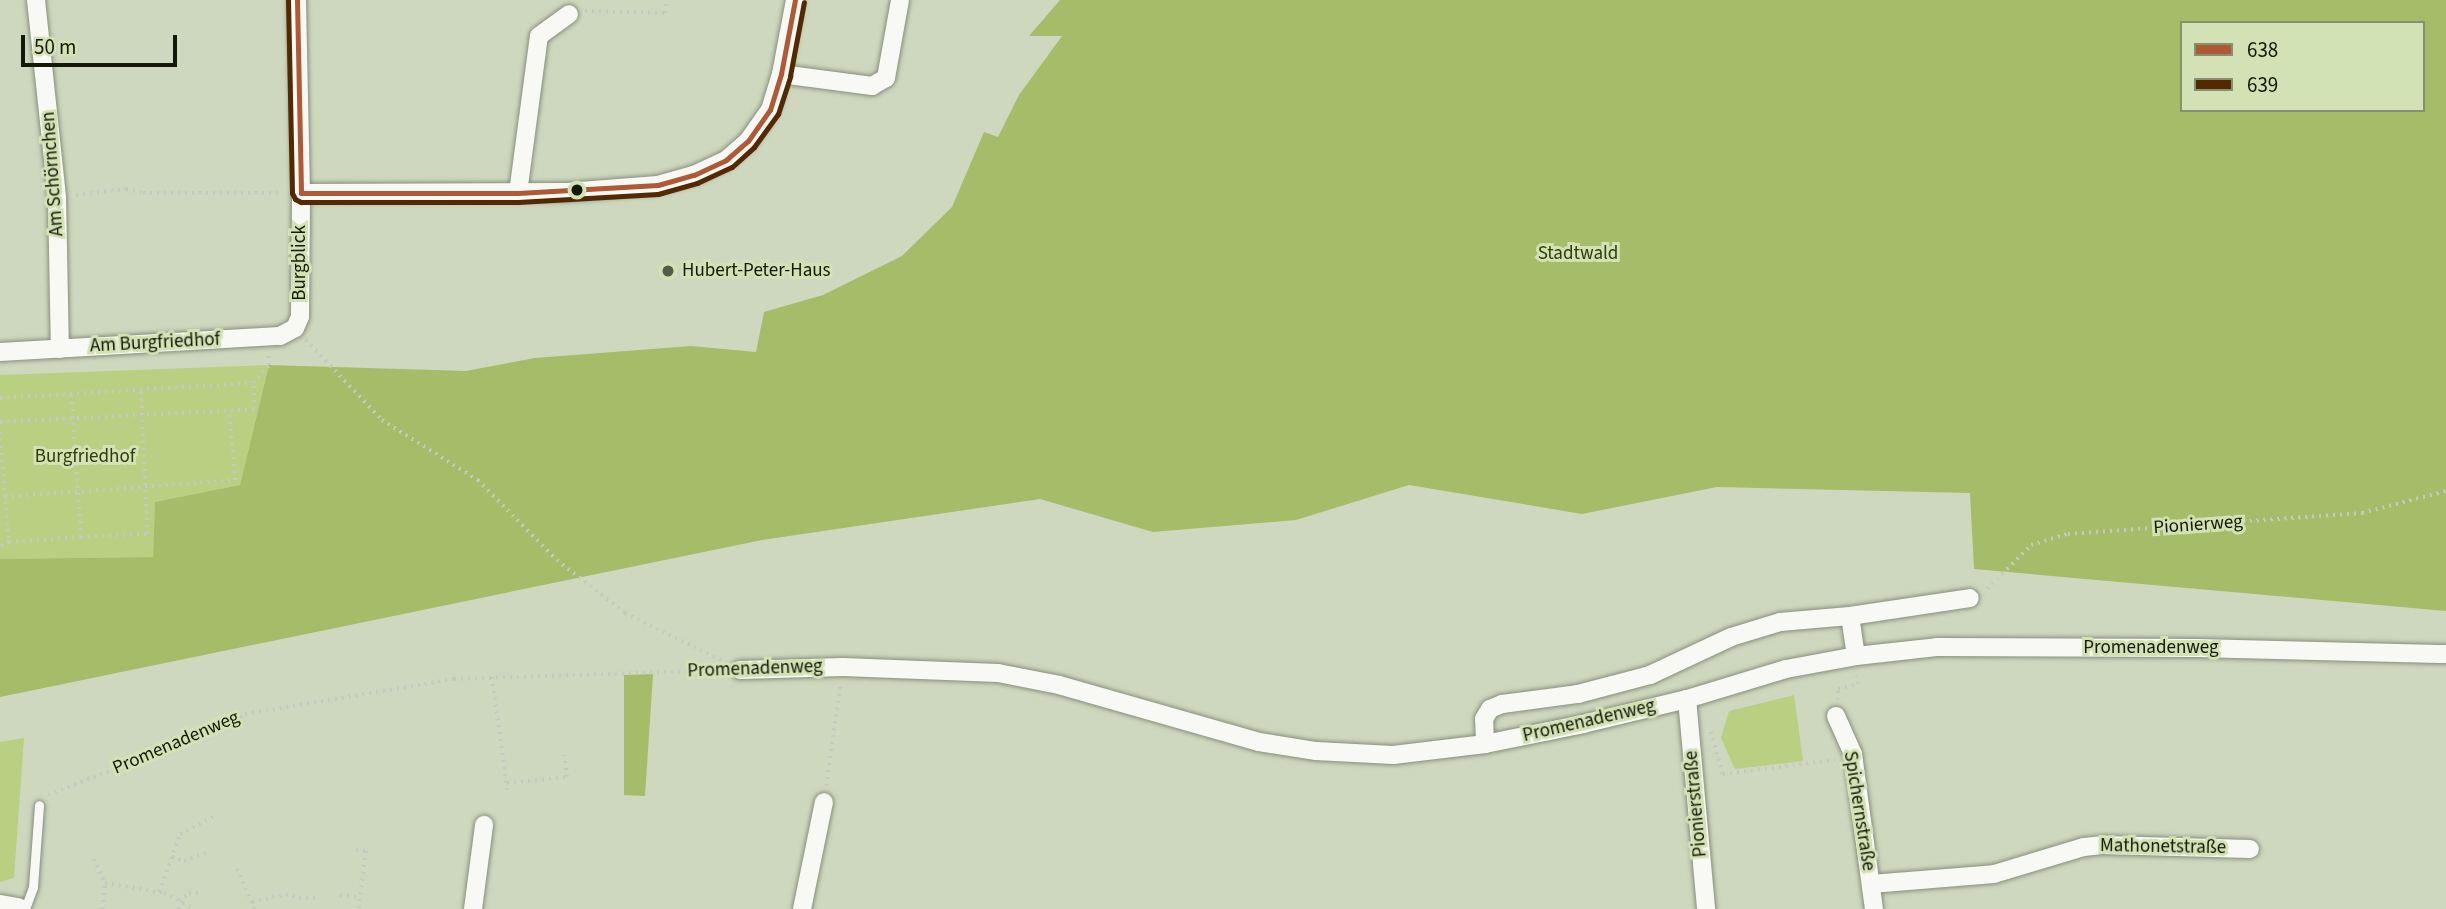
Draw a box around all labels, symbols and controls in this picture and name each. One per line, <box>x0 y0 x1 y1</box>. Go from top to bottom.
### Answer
scale bar <box>24 21 180 65</box>
legend <box>2180 21 2425 112</box>
text: 50 m <box>34 32 76 62</box>
text: 638 <box>2247 35 2278 65</box>
text: 639 <box>2247 70 2278 100</box>
street label: Am Schörnchen <box>37 111 69 237</box>
unlabelled marker <box>570 183 584 197</box>
street label: Burgblick <box>289 225 311 301</box>
park label: Stadtwald <box>1538 243 1618 265</box>
place label: Hubert-Peter-Haus <box>682 260 831 282</box>
marker: Hubert-Peter-Haus <box>660 263 676 279</box>
street label: Am Burgfriedhof <box>89 328 221 358</box>
park label: Burgfriedhof <box>35 446 135 468</box>
street label: Pionierweg <box>2153 511 2243 539</box>
street label: Promenadenweg <box>2083 637 2219 659</box>
street label: Promenadenweg <box>687 655 823 683</box>
street label: Promenadenweg <box>1520 695 1658 747</box>
street label: Promenadenweg <box>109 706 243 780</box>
street label: Pionierstraße <box>1680 750 1712 858</box>
street label: Spichernstraße <box>1838 750 1880 872</box>
street label: Mathonetstraße <box>2100 835 2226 859</box>

